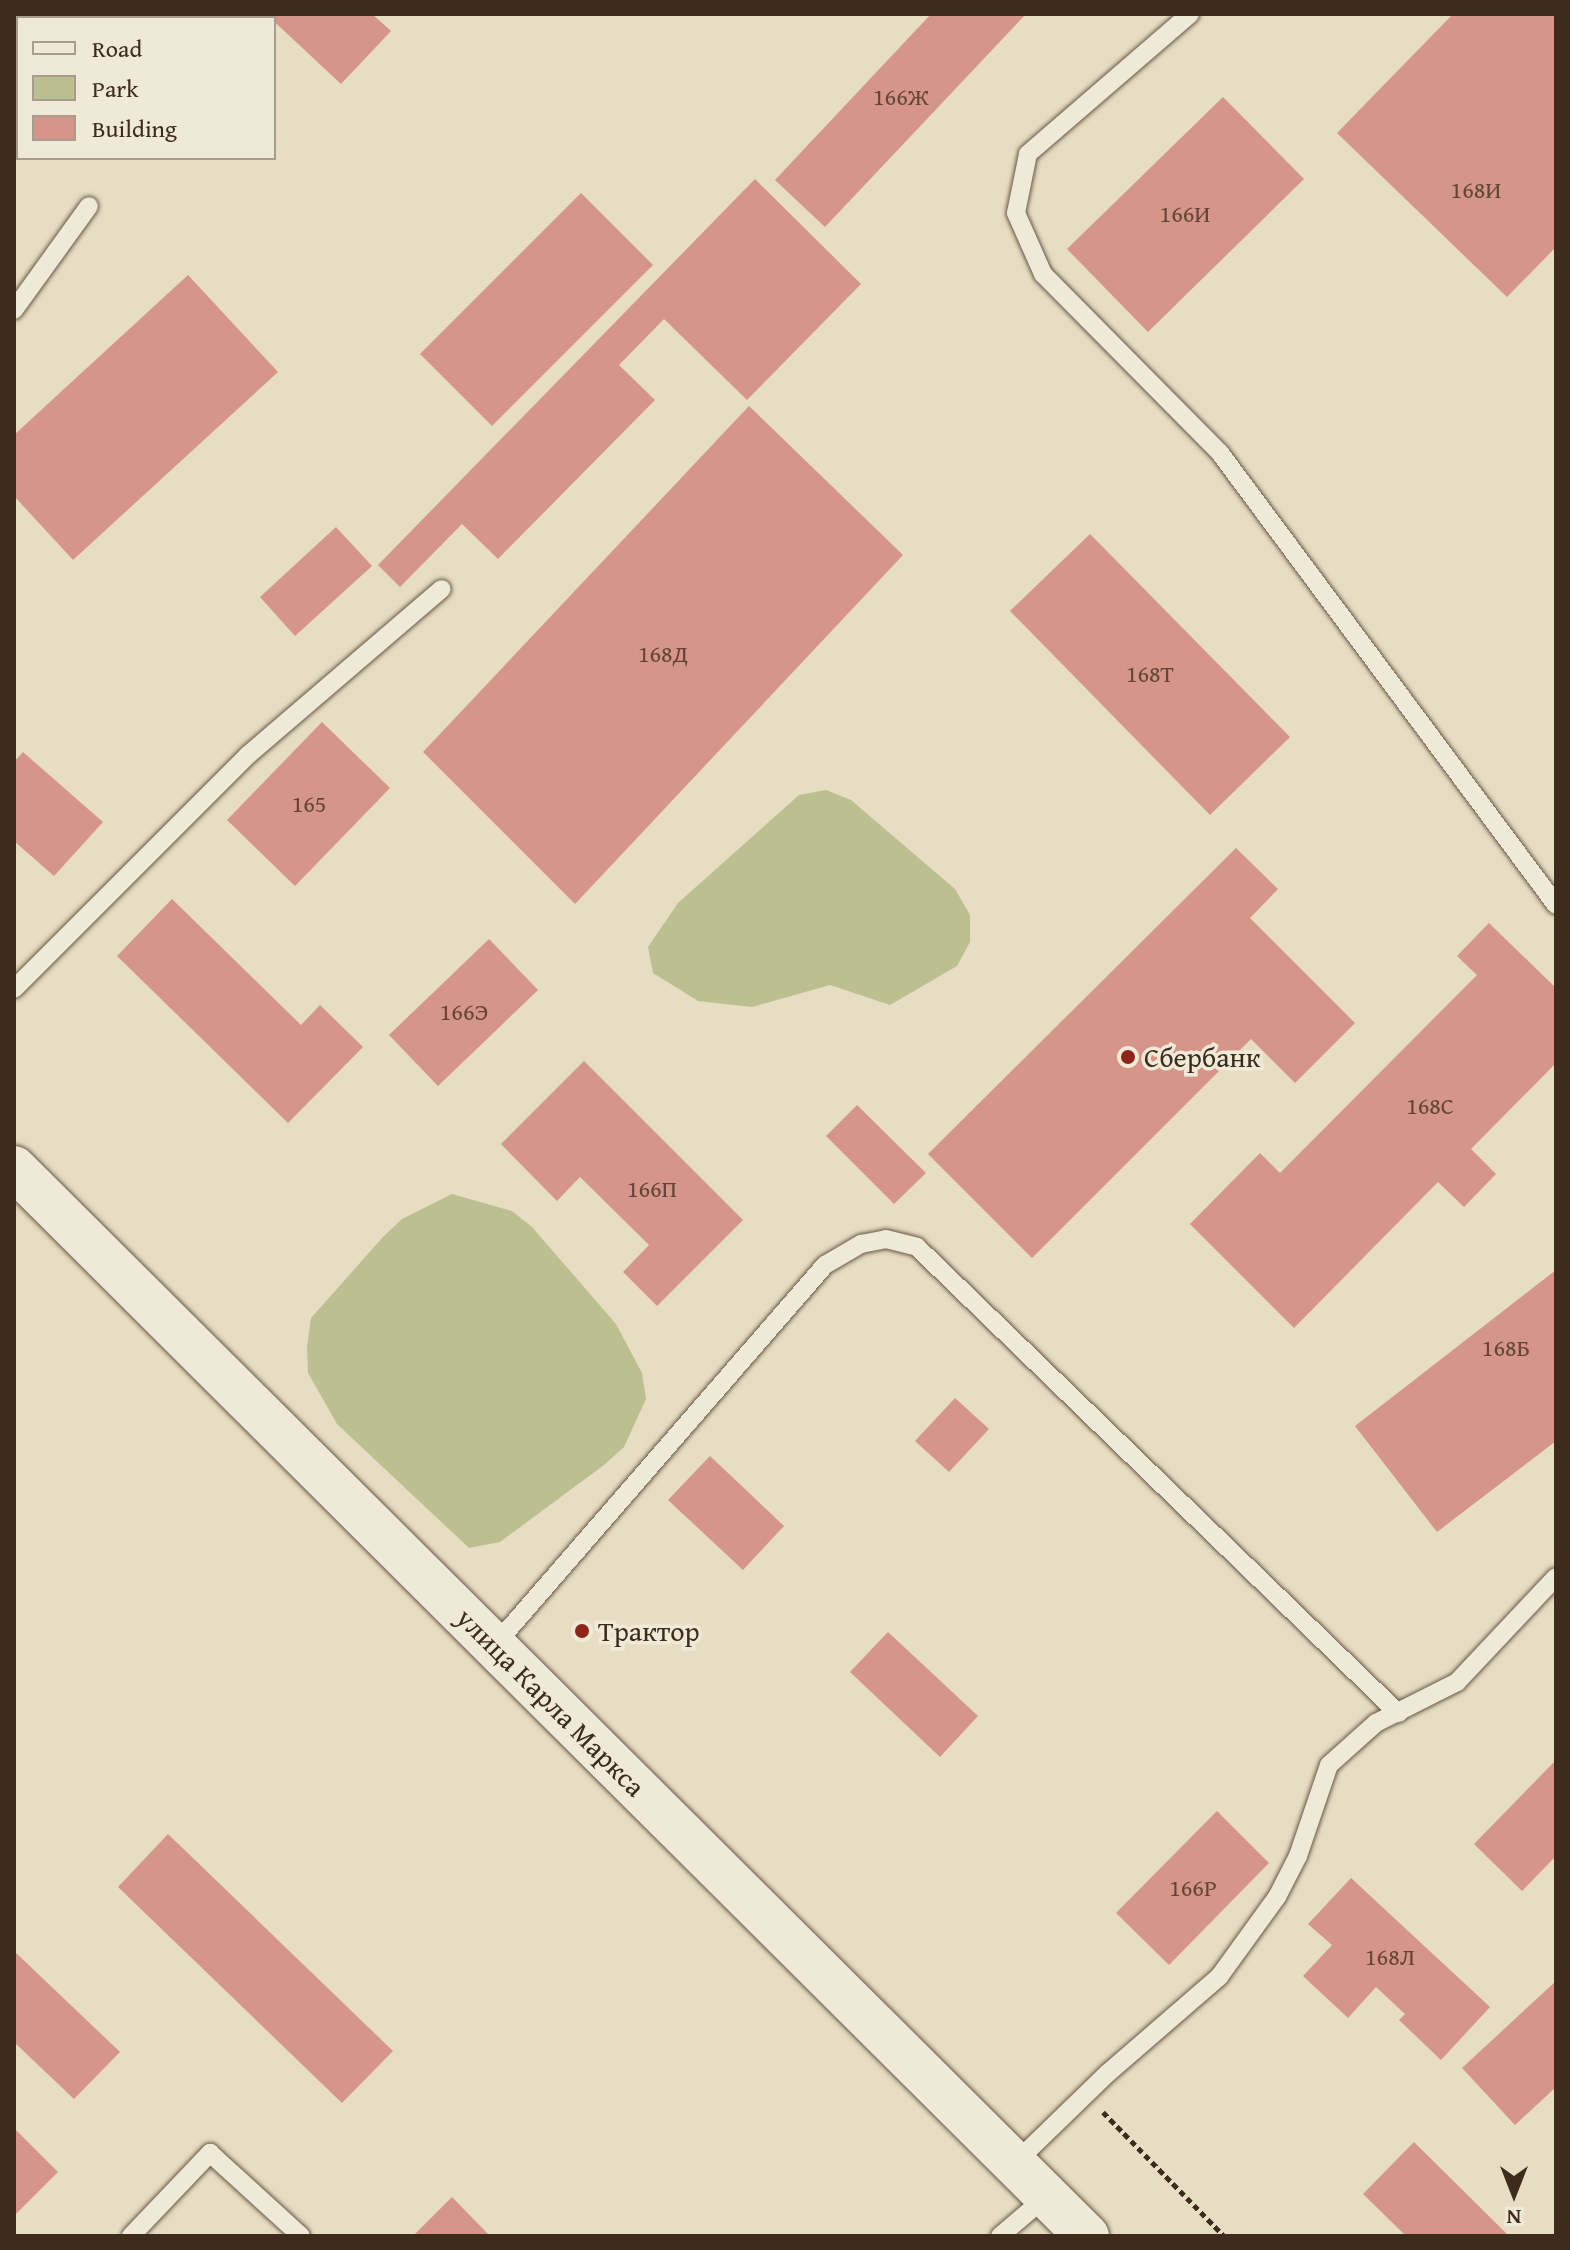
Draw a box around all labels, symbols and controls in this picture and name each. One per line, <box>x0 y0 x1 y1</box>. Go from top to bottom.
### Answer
legend <box>16 16 276 160</box>
text: Road <box>92 31 142 66</box>
text: Park <box>92 71 138 106</box>
house number: 166Ж <box>873 83 929 111</box>
text: Building <box>92 111 177 146</box>
house number: 168И <box>1451 176 1501 204</box>
house number: 166И <box>1160 200 1210 228</box>
house number: 168Д <box>638 640 688 668</box>
house number: 168Т <box>1126 660 1174 688</box>
house number: 165 <box>292 790 326 818</box>
house number: 166Э <box>440 998 488 1026</box>
place label: Сбербанк <box>1144 1040 1260 1074</box>
marker: Сбербанк <box>1119 1048 1137 1066</box>
house number: 168С <box>1406 1092 1454 1120</box>
house number: 166П <box>627 1175 677 1203</box>
house number: 168Б <box>1482 1334 1530 1362</box>
street label: улица Карла Маркса <box>450 1601 652 1803</box>
place label: Трактор <box>598 1614 700 1648</box>
marker: Трактор <box>573 1622 591 1640</box>
house number: 166Р <box>1169 1874 1217 1902</box>
house number: 168Л <box>1365 1943 1415 1971</box>
north arrow <box>1474 2154 1554 2234</box>
text: N <box>1507 2202 1521 2234</box>

